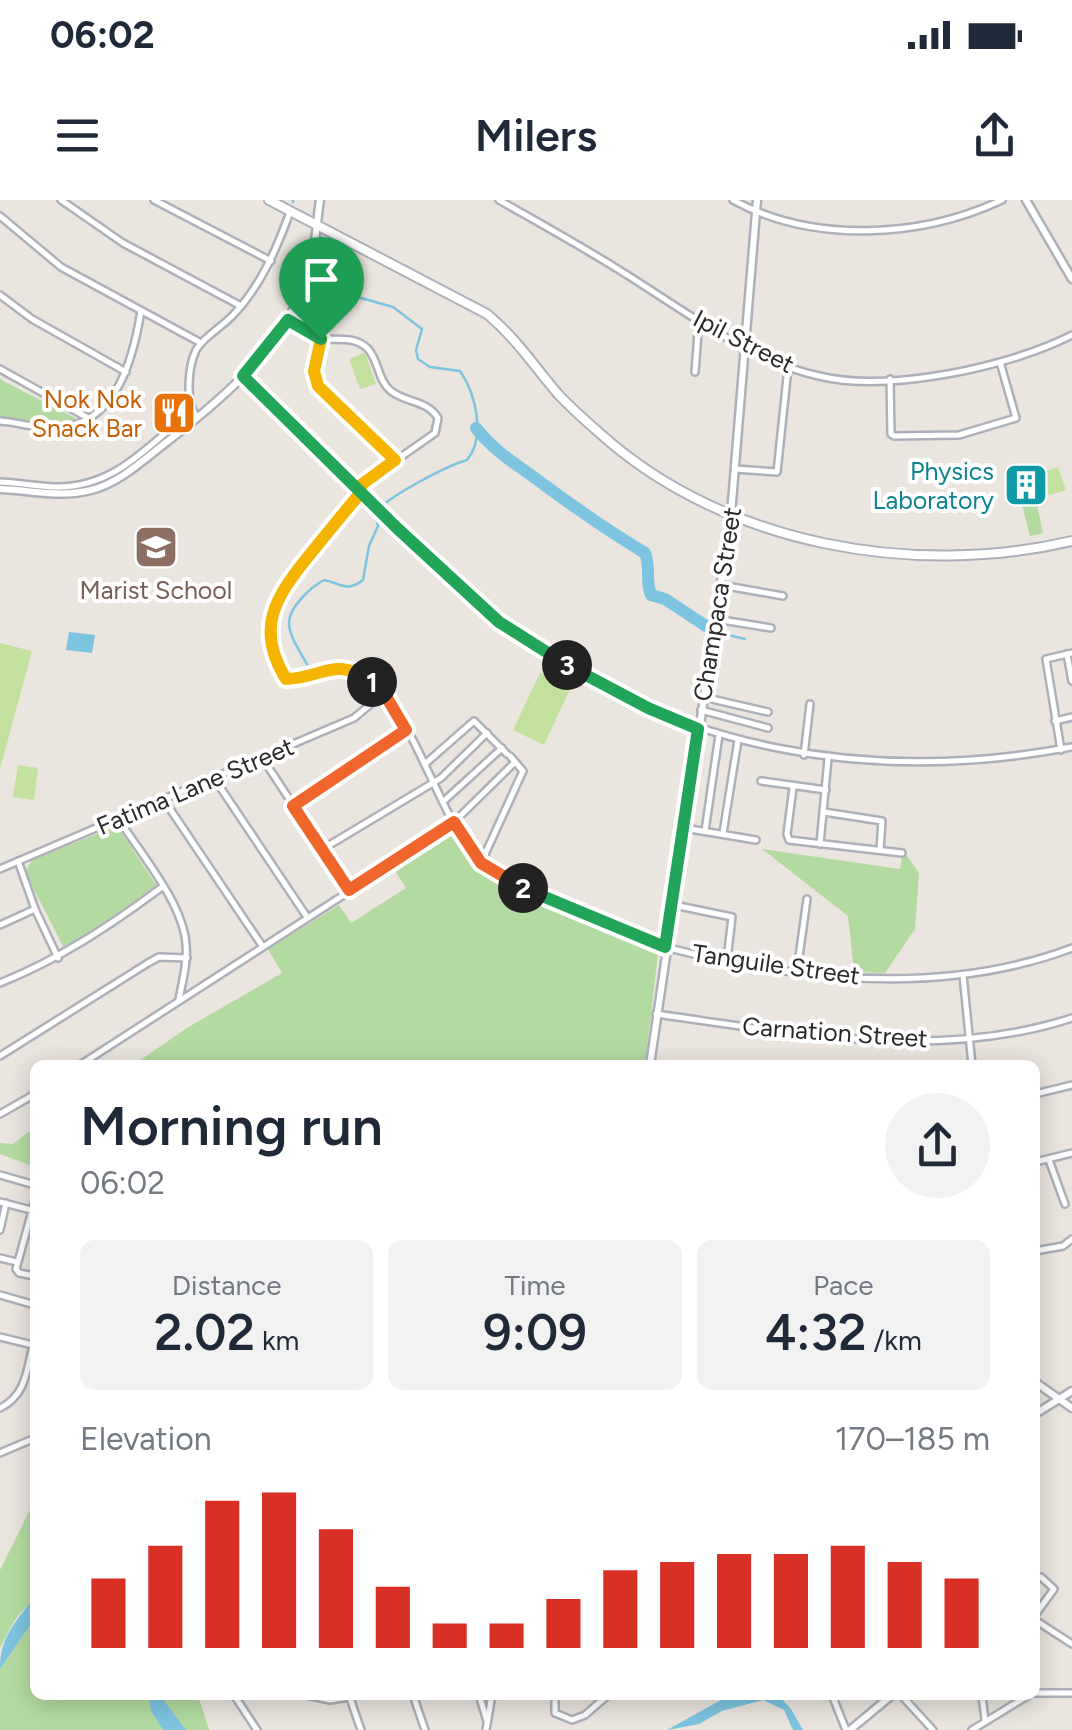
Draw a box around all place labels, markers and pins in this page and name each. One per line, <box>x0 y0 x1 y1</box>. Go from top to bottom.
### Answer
pin <box>279 237 364 340</box>
place label: Nok Nok Snack Bar <box>32 384 143 443</box>
restaurant icon: Nok Nok Snack Bar <box>151 390 197 436</box>
place label: Physics Laboratory <box>872 456 994 515</box>
building icon: Physics Laboratory <box>1003 462 1049 508</box>
school or university icon: Marist School <box>133 524 179 570</box>
place label: Marist School <box>80 575 232 605</box>
pin: 3 <box>542 640 592 690</box>
pin: 1 <box>347 657 397 707</box>
pin: 2 <box>498 863 548 913</box>

